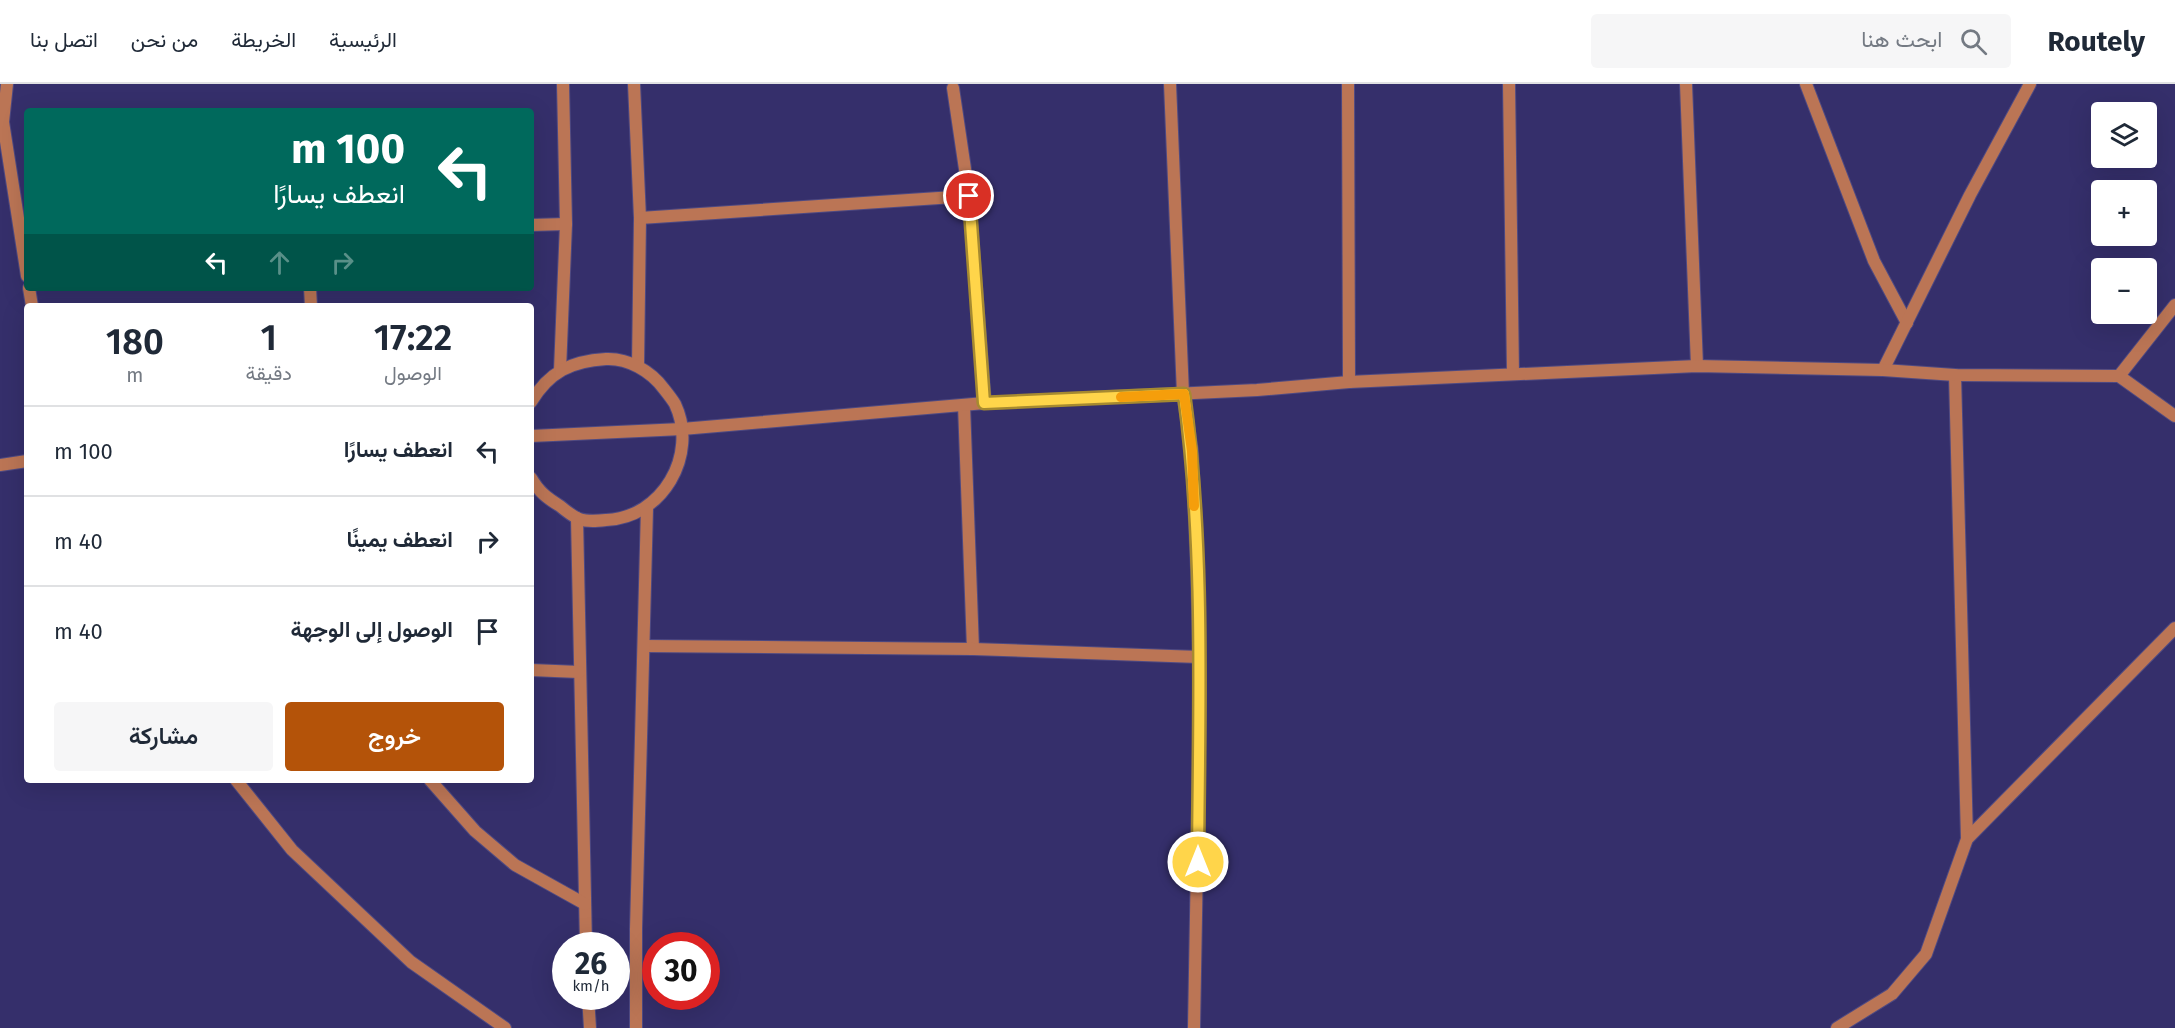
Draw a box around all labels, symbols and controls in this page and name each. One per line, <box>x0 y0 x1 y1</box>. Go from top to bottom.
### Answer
search box <box>1591 14 2011 68</box>
icon: search <box>1957 25 1990 58</box>
text: Routely <box>2047 25 2145 58</box>
text: ابحث هنا <box>1861 26 1942 53</box>
text: اتصل بنا <box>30 27 98 53</box>
text: من نحن <box>131 27 198 53</box>
text: الخريطة <box>231 27 296 53</box>
text: الرئيسية <box>329 27 397 53</box>
map controls <box>2091 102 2157 324</box>
button: layers <box>2091 102 2157 168</box>
text: 100 m <box>291 124 405 174</box>
icon: left <box>426 132 504 210</box>
pin <box>943 170 994 221</box>
text: انعطف يسارًا <box>273 178 405 210</box>
icon: arrive <box>952 179 985 212</box>
button: + <box>2091 180 2157 246</box>
icon: left <box>200 246 233 279</box>
icon: ahead <box>263 246 296 279</box>
icon: right <box>326 246 359 279</box>
button: − <box>2091 258 2157 324</box>
text: 1 <box>260 316 277 360</box>
text: 17:22 <box>374 316 452 360</box>
text: 180 <box>106 320 164 364</box>
text: دقيقة <box>246 361 292 385</box>
text: الوصول <box>384 361 442 385</box>
text: m <box>126 363 143 387</box>
icon: left <box>471 435 504 468</box>
text: انعطف يسارًا <box>344 436 453 463</box>
text: 100 m <box>54 438 113 465</box>
icon: right <box>471 525 504 558</box>
text: انعطف يمينًا <box>346 526 453 553</box>
text: 40 m <box>54 528 103 555</box>
icon: arrive <box>471 615 504 648</box>
text: الوصول إلى الوجهة <box>290 616 453 643</box>
text: 40 m <box>54 618 103 645</box>
button: مشاركة <box>54 702 273 771</box>
button: خروج <box>285 702 504 771</box>
position arrow <box>1166 830 1230 894</box>
speed limit sign: 30 <box>642 932 720 1010</box>
text: 26 <box>575 946 607 982</box>
text: km/h <box>572 977 610 995</box>

